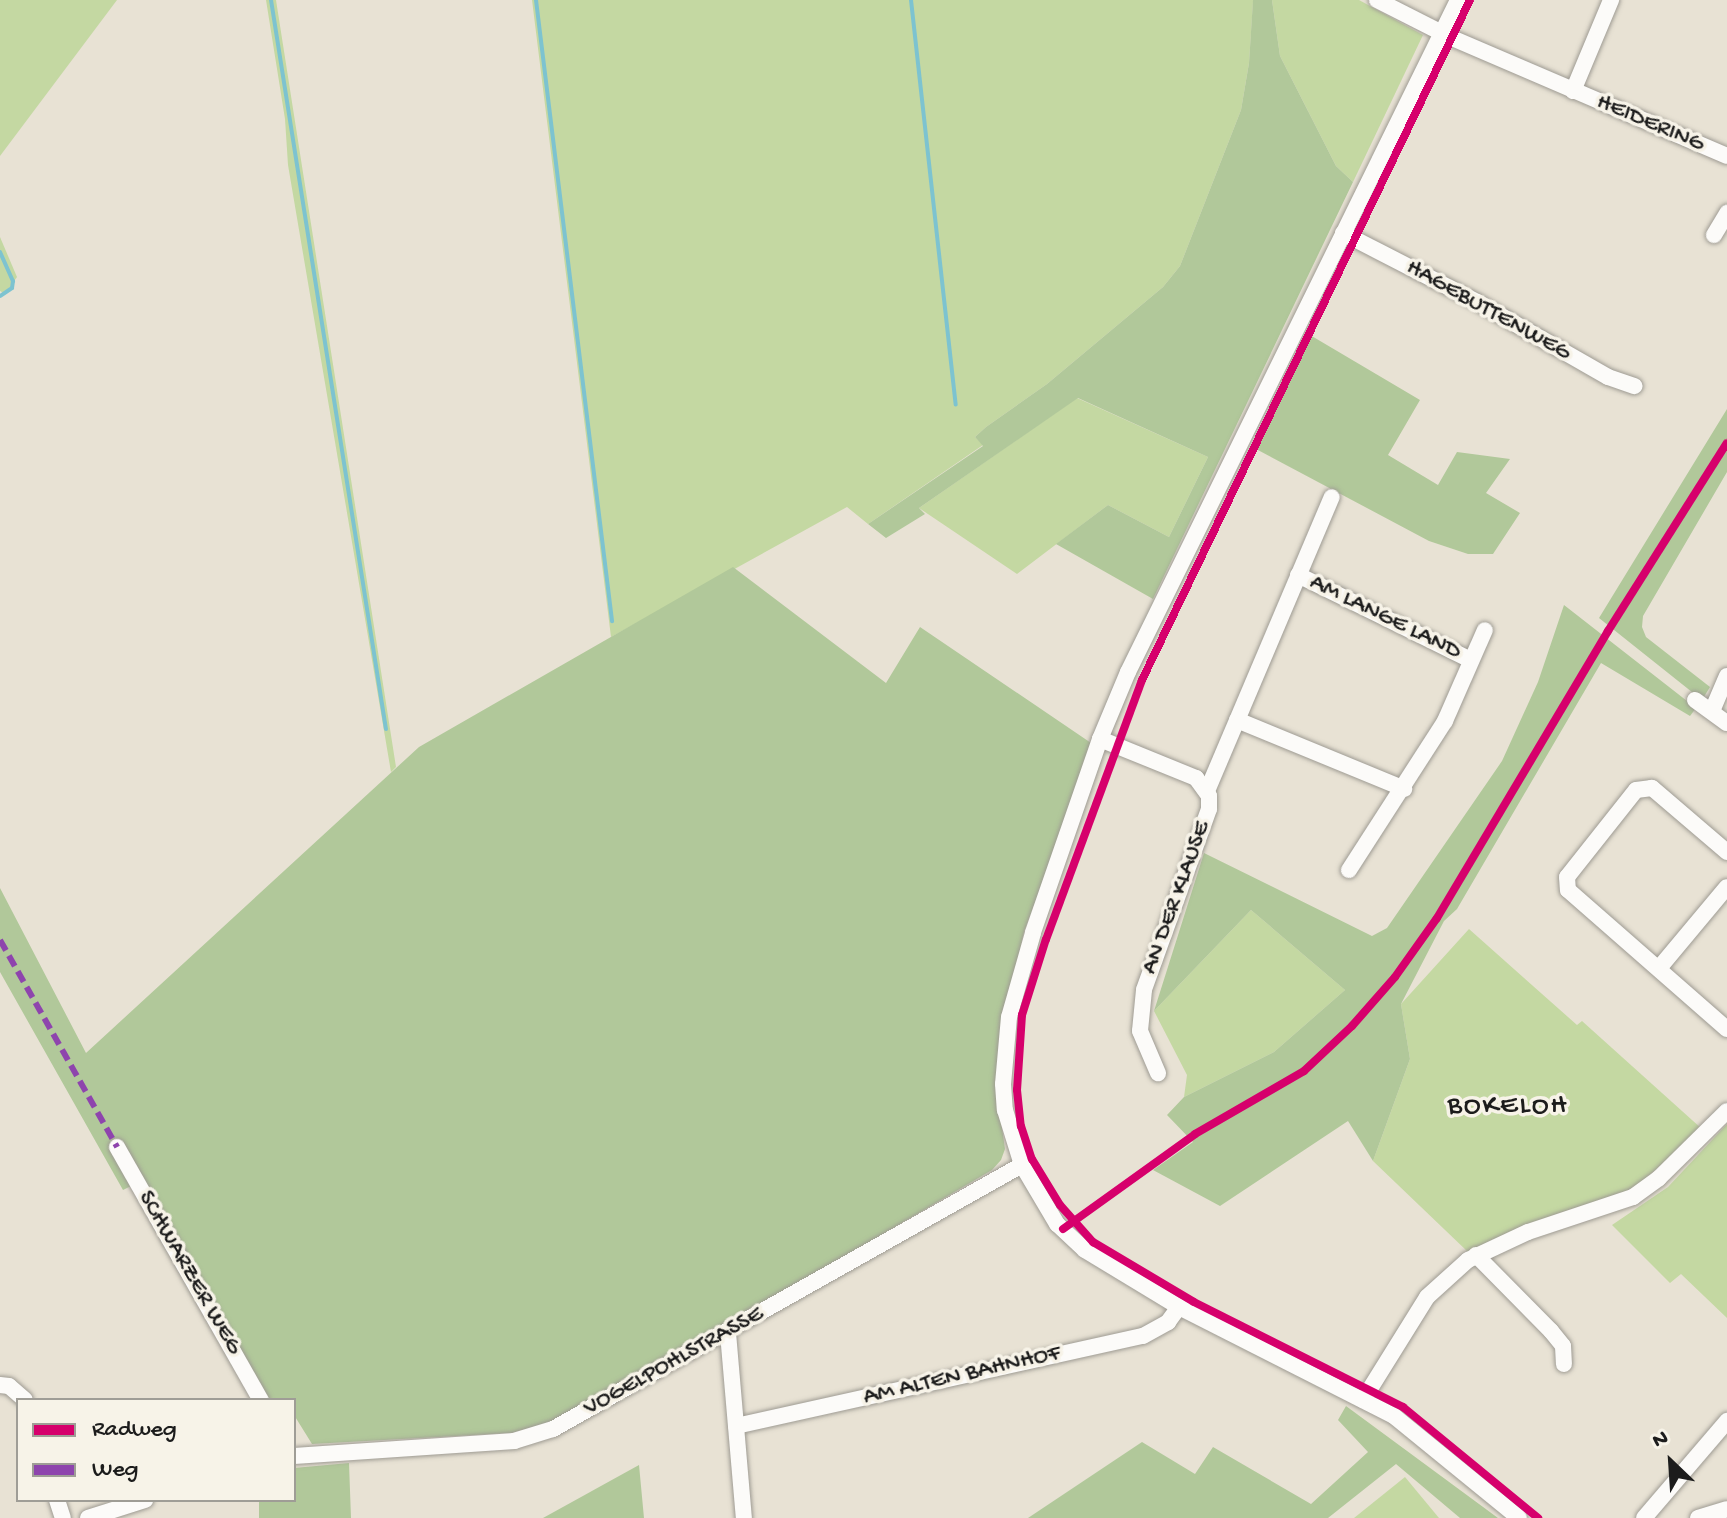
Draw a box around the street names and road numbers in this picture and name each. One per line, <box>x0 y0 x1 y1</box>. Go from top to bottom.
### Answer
street label: HEIDERING <box>1592 88 1708 160</box>
street label: HAGEBUTTENWEG <box>1401 254 1575 368</box>
street label: AM LANGE LAND <box>1304 569 1466 667</box>
street label: AN DER KLAUSE <box>1136 818 1218 978</box>
street label: SCHWARZER WEG <box>130 1186 248 1360</box>
street label: VOGELPOHLSTRASSE <box>579 1301 769 1423</box>
street label: AM ALTEN BAHNHOF <box>861 1339 1063 1413</box>

